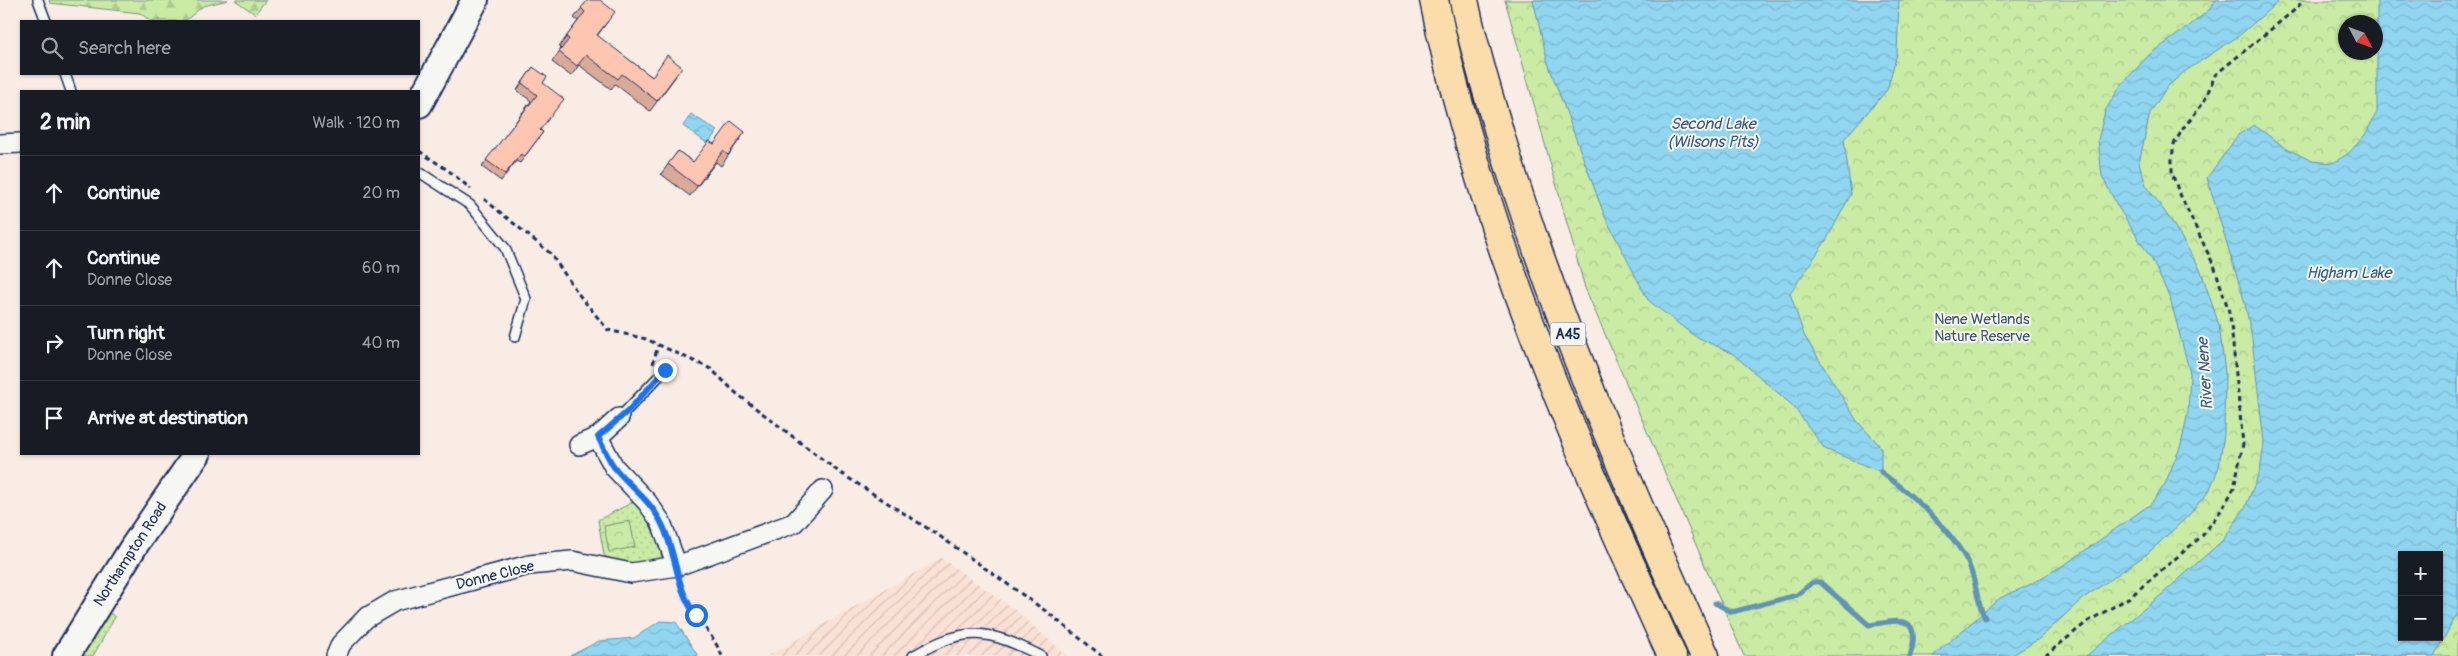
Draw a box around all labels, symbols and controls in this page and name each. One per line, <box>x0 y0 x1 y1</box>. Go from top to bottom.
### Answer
north arrow <box>2338 15 2383 60</box>
search box <box>20 20 420 75</box>
icon: search <box>38 34 66 62</box>
text: Search here <box>78 36 171 60</box>
text: 2 min <box>40 109 90 136</box>
text: Walk · 120 m <box>312 113 400 133</box>
water label: Second Lake (Wilsons Pits) <box>1667 114 1759 152</box>
icon: ahead <box>40 179 68 207</box>
text: Continue <box>87 181 160 205</box>
text: 20 m <box>362 183 400 203</box>
text: Continue <box>87 246 160 270</box>
icon: ahead <box>40 254 68 282</box>
text: 60 m <box>362 258 400 278</box>
water label: Higham Lake <box>2307 263 2394 283</box>
text: Donne Close <box>87 270 172 290</box>
park label: Nene Wetlands Nature Reserve <box>1934 310 2030 346</box>
text: Turn right <box>87 321 165 345</box>
road number: A45 <box>1550 322 1586 346</box>
icon: right <box>40 329 68 357</box>
text: 40 m <box>362 333 400 353</box>
water label: River Nene <box>2192 335 2217 411</box>
text: Donne Close <box>87 345 172 365</box>
route end <box>654 359 677 382</box>
icon: arrive <box>40 404 68 432</box>
text: Arrive at destination <box>87 406 248 430</box>
street label: Northampton Road <box>90 498 171 610</box>
map controls <box>2398 551 2443 641</box>
button: + <box>2398 551 2443 596</box>
street label: Donne Close <box>454 556 537 594</box>
button: − <box>2398 596 2443 641</box>
route start <box>685 604 708 627</box>

